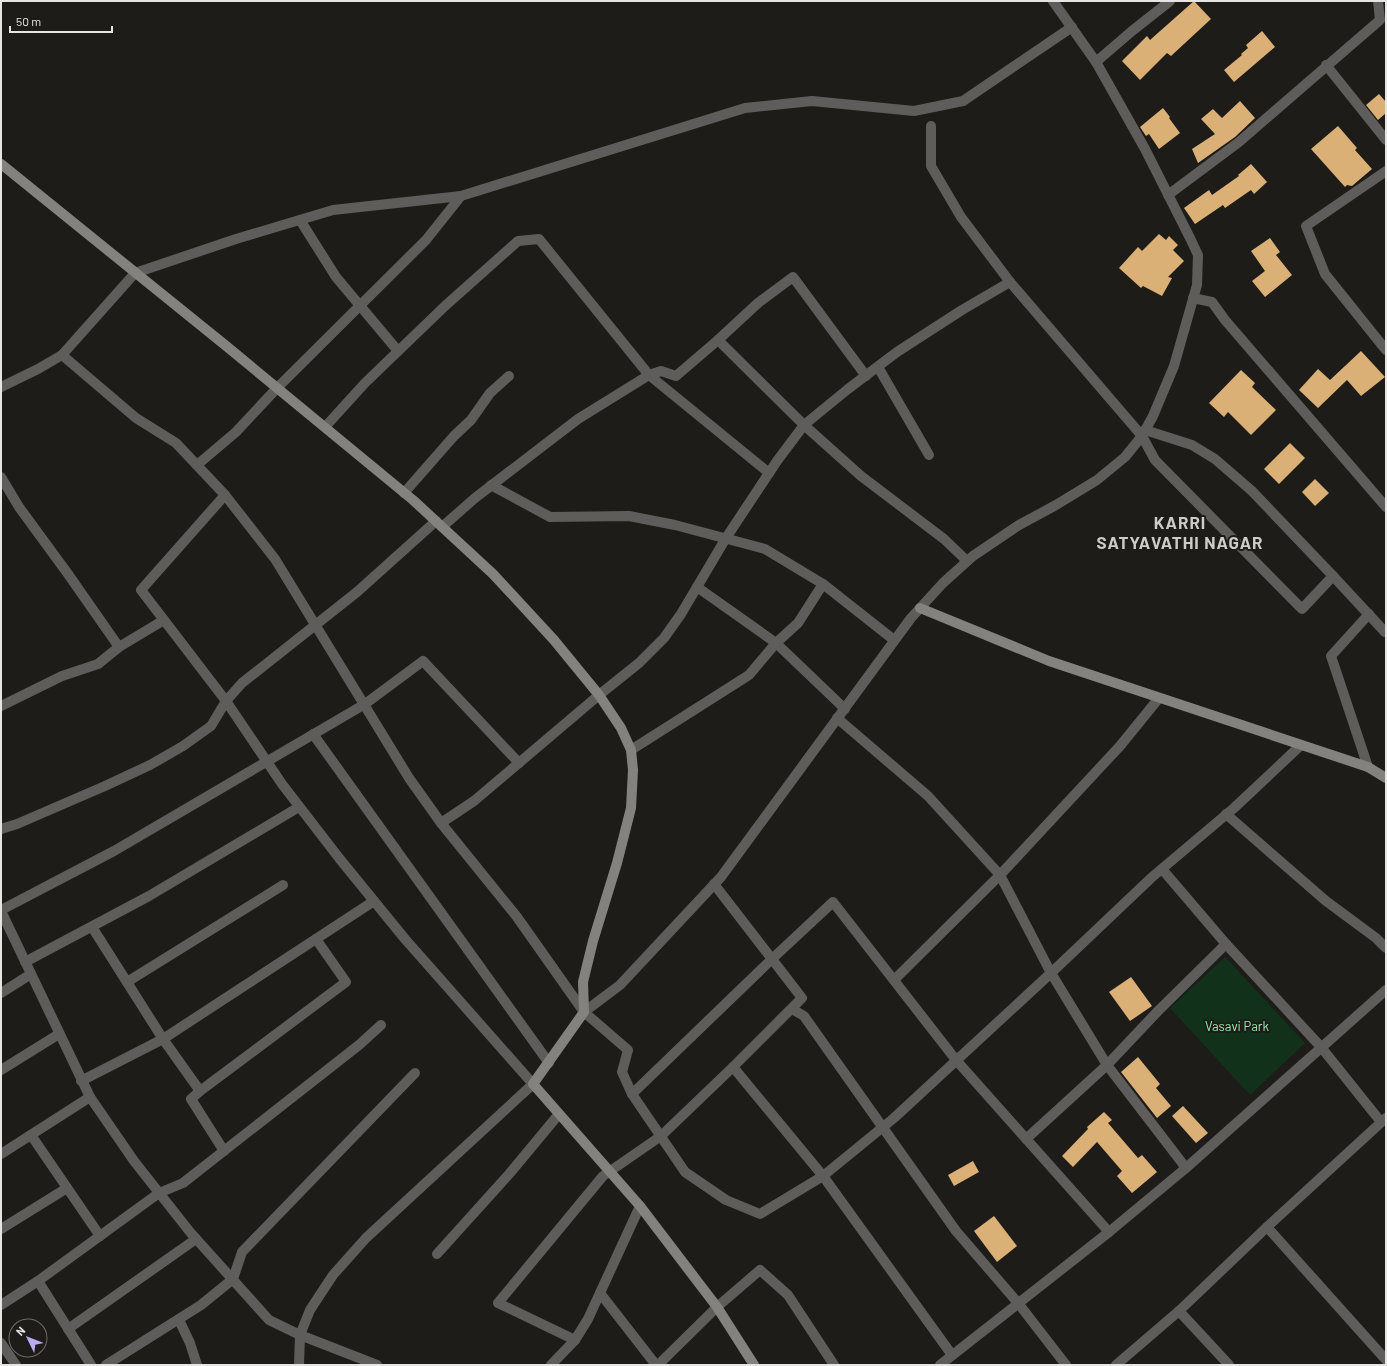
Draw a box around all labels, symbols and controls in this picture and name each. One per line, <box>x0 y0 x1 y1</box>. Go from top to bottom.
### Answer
scale bar <box>10 8 112 34</box>
text: 50 m <box>16 14 41 28</box>
district label: KARRI SATYAVATHI NAGAR <box>1096 512 1264 552</box>
park label: Vasavi Park <box>1205 1018 1270 1034</box>
north arrow <box>8 1318 48 1358</box>
text: N <box>13 1324 28 1338</box>

